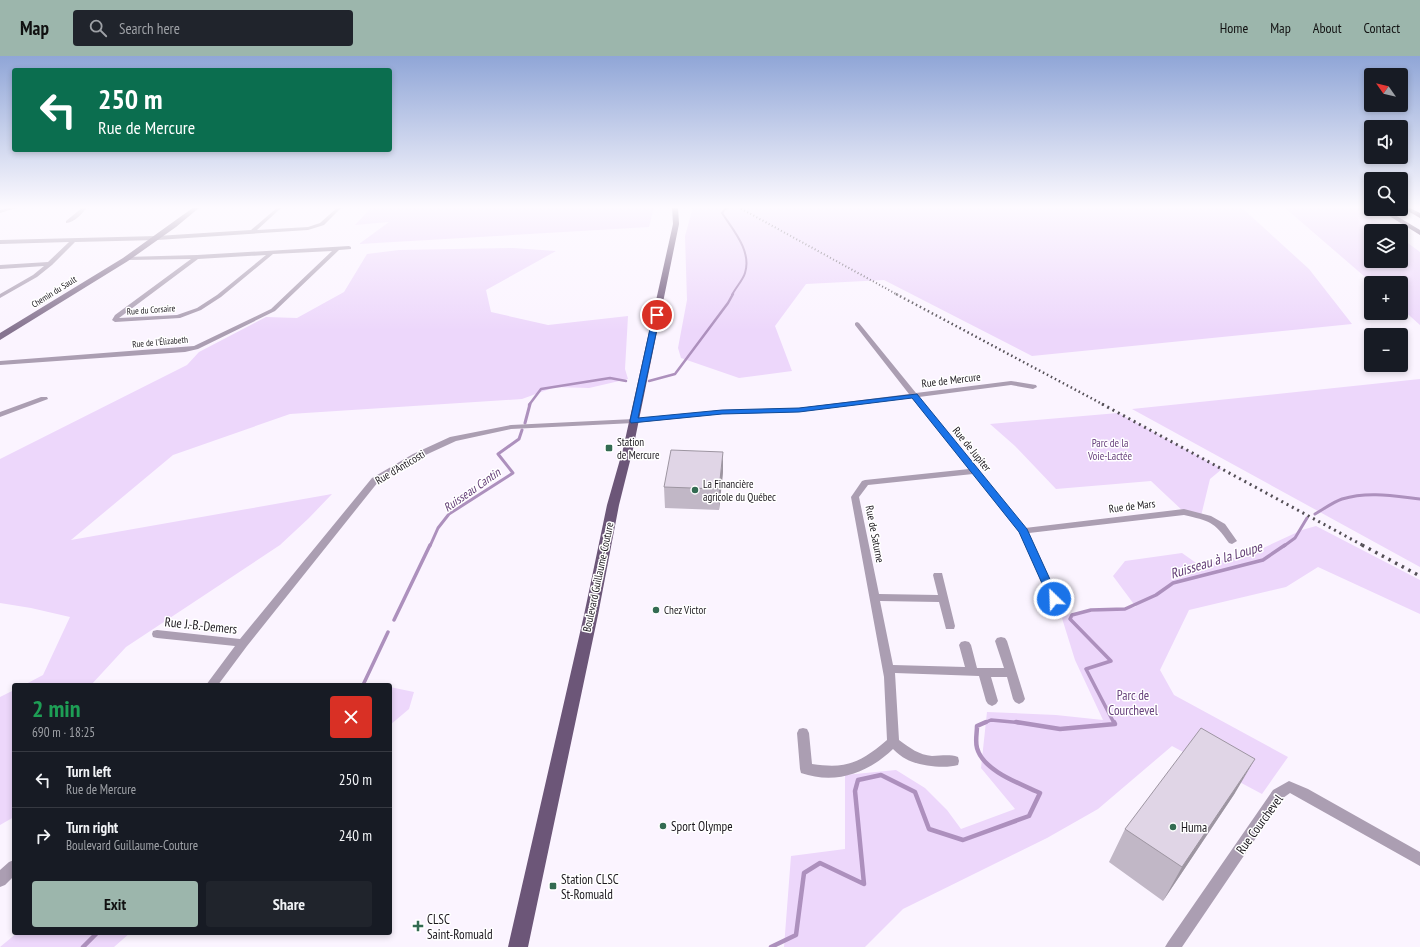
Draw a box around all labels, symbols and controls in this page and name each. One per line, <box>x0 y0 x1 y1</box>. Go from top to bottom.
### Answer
search box <box>73 10 353 46</box>
text: Map <box>20 16 49 40</box>
icon: search <box>87 17 109 39</box>
text: Search here <box>119 19 180 38</box>
text: Home <box>1220 19 1248 37</box>
text: Map <box>1270 19 1291 37</box>
text: About <box>1313 19 1342 37</box>
text: Contact <box>1364 19 1400 37</box>
north arrow <box>1364 68 1408 112</box>
map controls <box>1364 68 1408 372</box>
text: 250 m <box>98 80 162 117</box>
icon: left <box>32 84 84 136</box>
text: Rue de Mercure <box>98 116 195 139</box>
button: sound <box>1364 120 1408 164</box>
button: search <box>1364 172 1408 216</box>
button: layers <box>1364 224 1408 268</box>
street label: Chemin du Sault <box>29 273 79 310</box>
button: + <box>1364 276 1408 320</box>
pin <box>640 298 674 332</box>
street label: Rue du Corsaire <box>126 302 176 317</box>
icon: arrive <box>646 304 668 326</box>
button: − <box>1364 328 1408 372</box>
street label: Rue de l'Élizabeth <box>132 334 188 349</box>
street label: Rue de Mercure <box>921 369 982 391</box>
street label: Rue de Jupiter <box>950 424 994 474</box>
place label: Station de Mercure <box>617 435 660 462</box>
park label: Parc de la Voie-Lactée <box>1087 436 1133 463</box>
marker: Station de Mercure <box>604 443 614 453</box>
street label: Rue d'Anticosti <box>373 447 427 487</box>
water label: Ruisseau Cantin <box>440 464 504 515</box>
place label: La Financière agricole du Québec <box>703 477 776 504</box>
marker: La Financière agricole du Québec <box>690 485 700 495</box>
street label: Rue de Mars <box>1108 496 1156 516</box>
street label: Rue de Saturne <box>863 504 887 564</box>
street label: Boulevard Guillaume-Couture <box>580 520 617 633</box>
water label: Ruisseau à la Loupe <box>1168 537 1265 583</box>
position arrow <box>1033 578 1075 620</box>
place label: Chez Victor <box>664 603 706 617</box>
marker: Chez Victor <box>651 605 661 615</box>
street label: Rue J.-B.-Demers <box>164 613 238 638</box>
park label: Parc de Courchevel <box>1108 687 1158 719</box>
text: 2 min <box>32 693 80 724</box>
button: close <box>330 696 372 738</box>
text: 690 m · 18:25 <box>32 724 95 741</box>
text: Turn left <box>66 762 111 781</box>
icon: left <box>32 769 54 791</box>
text: 250 m <box>339 770 372 789</box>
text: Rue de Mercure <box>66 781 136 798</box>
street label: Rue Courchevel <box>1232 791 1287 857</box>
text: Turn right <box>66 818 118 837</box>
place label: Sport Olympe <box>671 818 733 835</box>
place label: Huma <box>1181 819 1207 836</box>
marker: Sport Olympe <box>658 821 668 831</box>
marker: Huma <box>1168 822 1178 832</box>
icon: right <box>32 825 54 847</box>
text: 240 m <box>339 826 372 845</box>
text: Boulevard Guillaume-Couture <box>66 837 198 854</box>
place label: Station CLSC St-Romuald <box>561 871 619 903</box>
button: Exit <box>32 881 198 927</box>
button: Share <box>206 881 372 927</box>
marker: Station CLSC St-Romuald <box>548 881 558 891</box>
place label: CLSC Saint-Romuald <box>427 911 493 943</box>
marker: CLSC Saint-Romuald <box>412 920 424 932</box>

